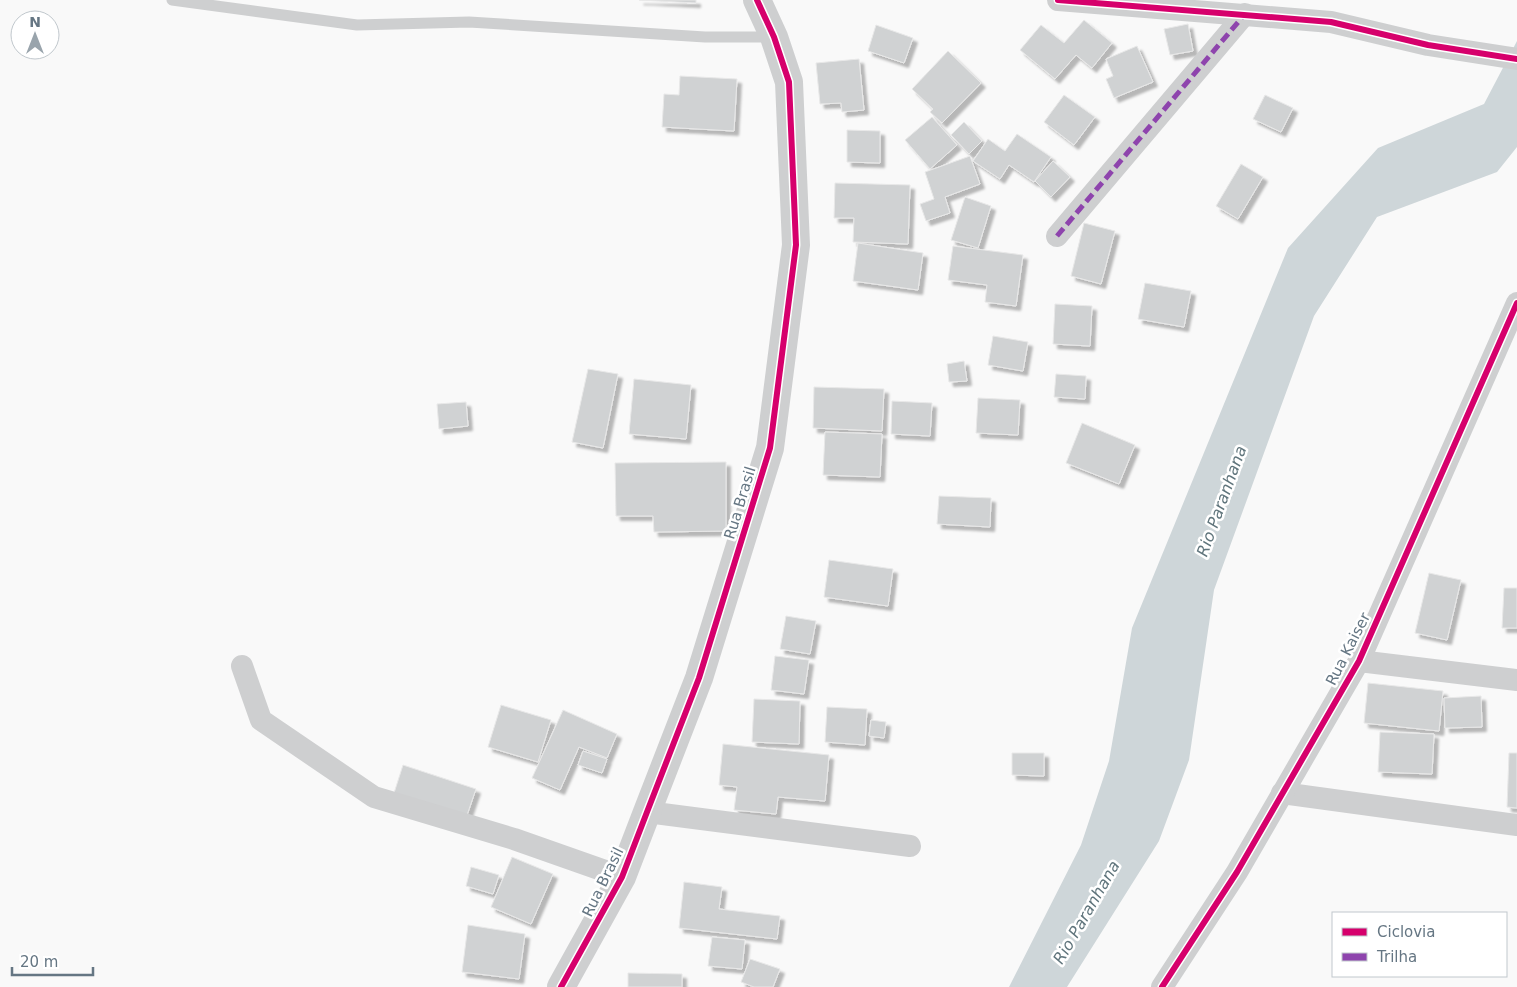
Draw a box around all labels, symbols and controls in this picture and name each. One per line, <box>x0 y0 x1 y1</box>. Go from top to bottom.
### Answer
north arrow <box>10 10 60 60</box>
text: N <box>29 14 41 30</box>
water label: Rio Paranhana <box>1193 443 1250 559</box>
street label: Rua Brasil <box>720 464 760 542</box>
street label: Rua Kaiser <box>1322 609 1374 688</box>
street label: Rua Brasil <box>578 844 628 920</box>
water label: Rio Paranhana <box>1049 857 1124 967</box>
legend <box>1332 912 1507 977</box>
text: Ciclovia <box>1377 923 1435 941</box>
scale bar <box>12 944 94 976</box>
text: Trilha <box>1376 948 1417 966</box>
text: 20 m <box>20 953 58 971</box>

